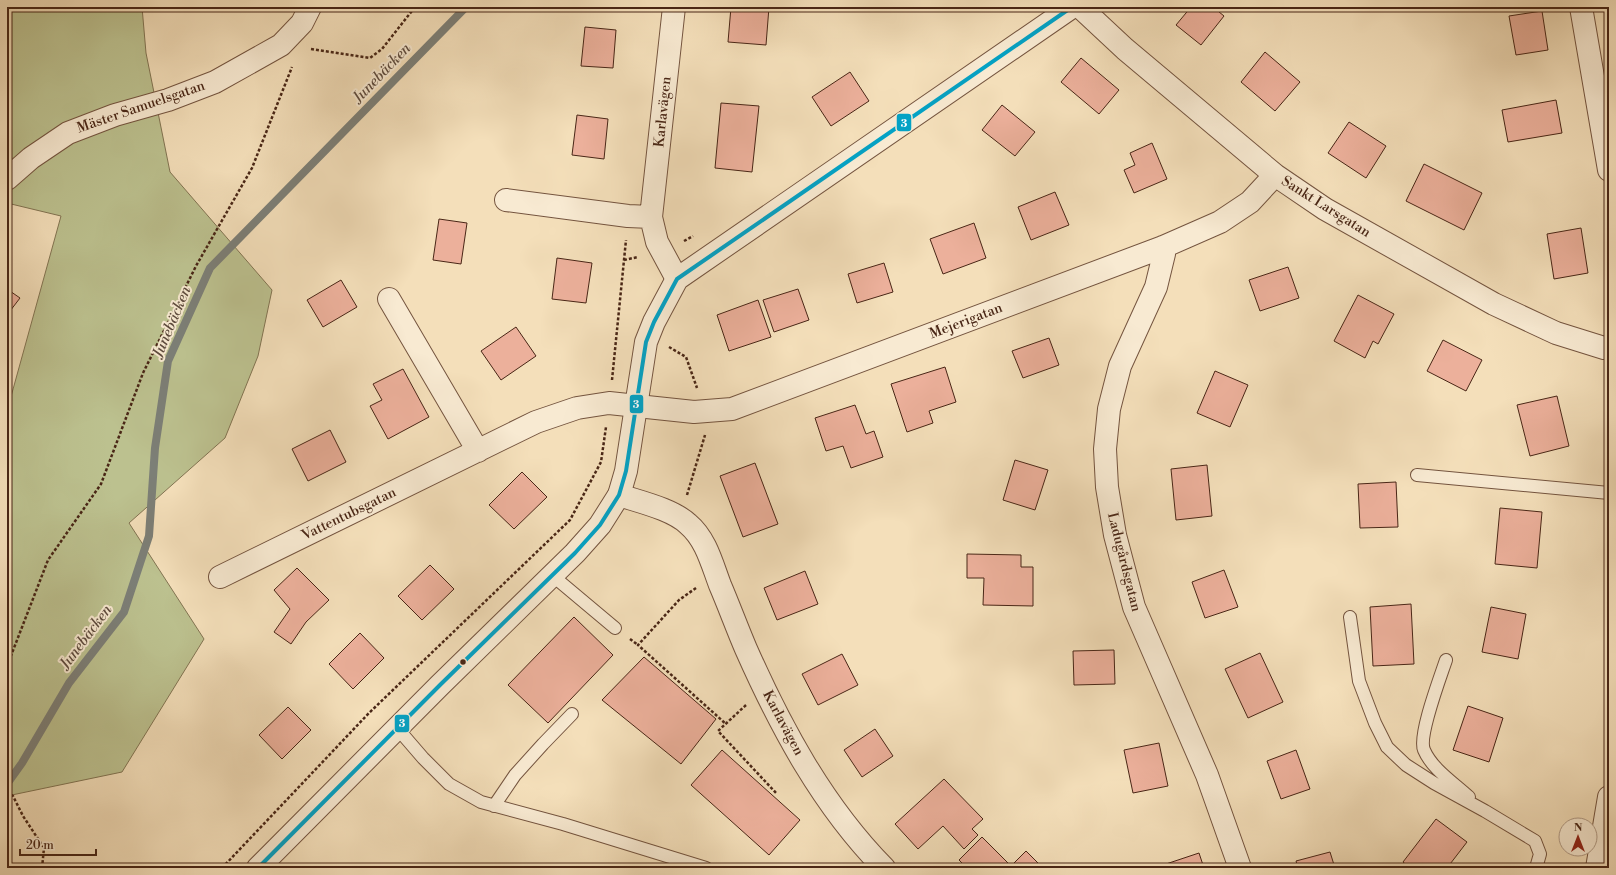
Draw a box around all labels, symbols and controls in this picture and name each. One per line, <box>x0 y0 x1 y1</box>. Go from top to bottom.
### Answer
water label: Junebäcken <box>348 39 415 108</box>
street label: Karlavägen <box>650 75 676 148</box>
street label: Mäster Samuelsgatan <box>75 76 208 137</box>
line badge: 3 <box>896 113 912 132</box>
text: 3 <box>901 117 908 131</box>
street label: Sankt Larsgatan <box>1278 172 1375 242</box>
water label: Junebäcken <box>148 283 196 362</box>
street label: Mejerigatan <box>927 299 1006 343</box>
line badge: 3 <box>629 394 644 414</box>
text: 3 <box>633 398 640 412</box>
street label: Vattentubsgatan <box>298 483 400 545</box>
street label: Ladugårdsgatan <box>1103 511 1145 614</box>
water label: Junebäcken <box>55 601 117 674</box>
unlabelled marker <box>458 657 468 667</box>
street label: Karlavägen <box>758 687 808 759</box>
line badge: 3 <box>394 714 410 733</box>
text: 3 <box>399 717 406 731</box>
north arrow <box>1558 817 1598 857</box>
text: N <box>1574 821 1583 835</box>
scale bar <box>20 831 96 857</box>
text: 20 m <box>26 838 54 853</box>

